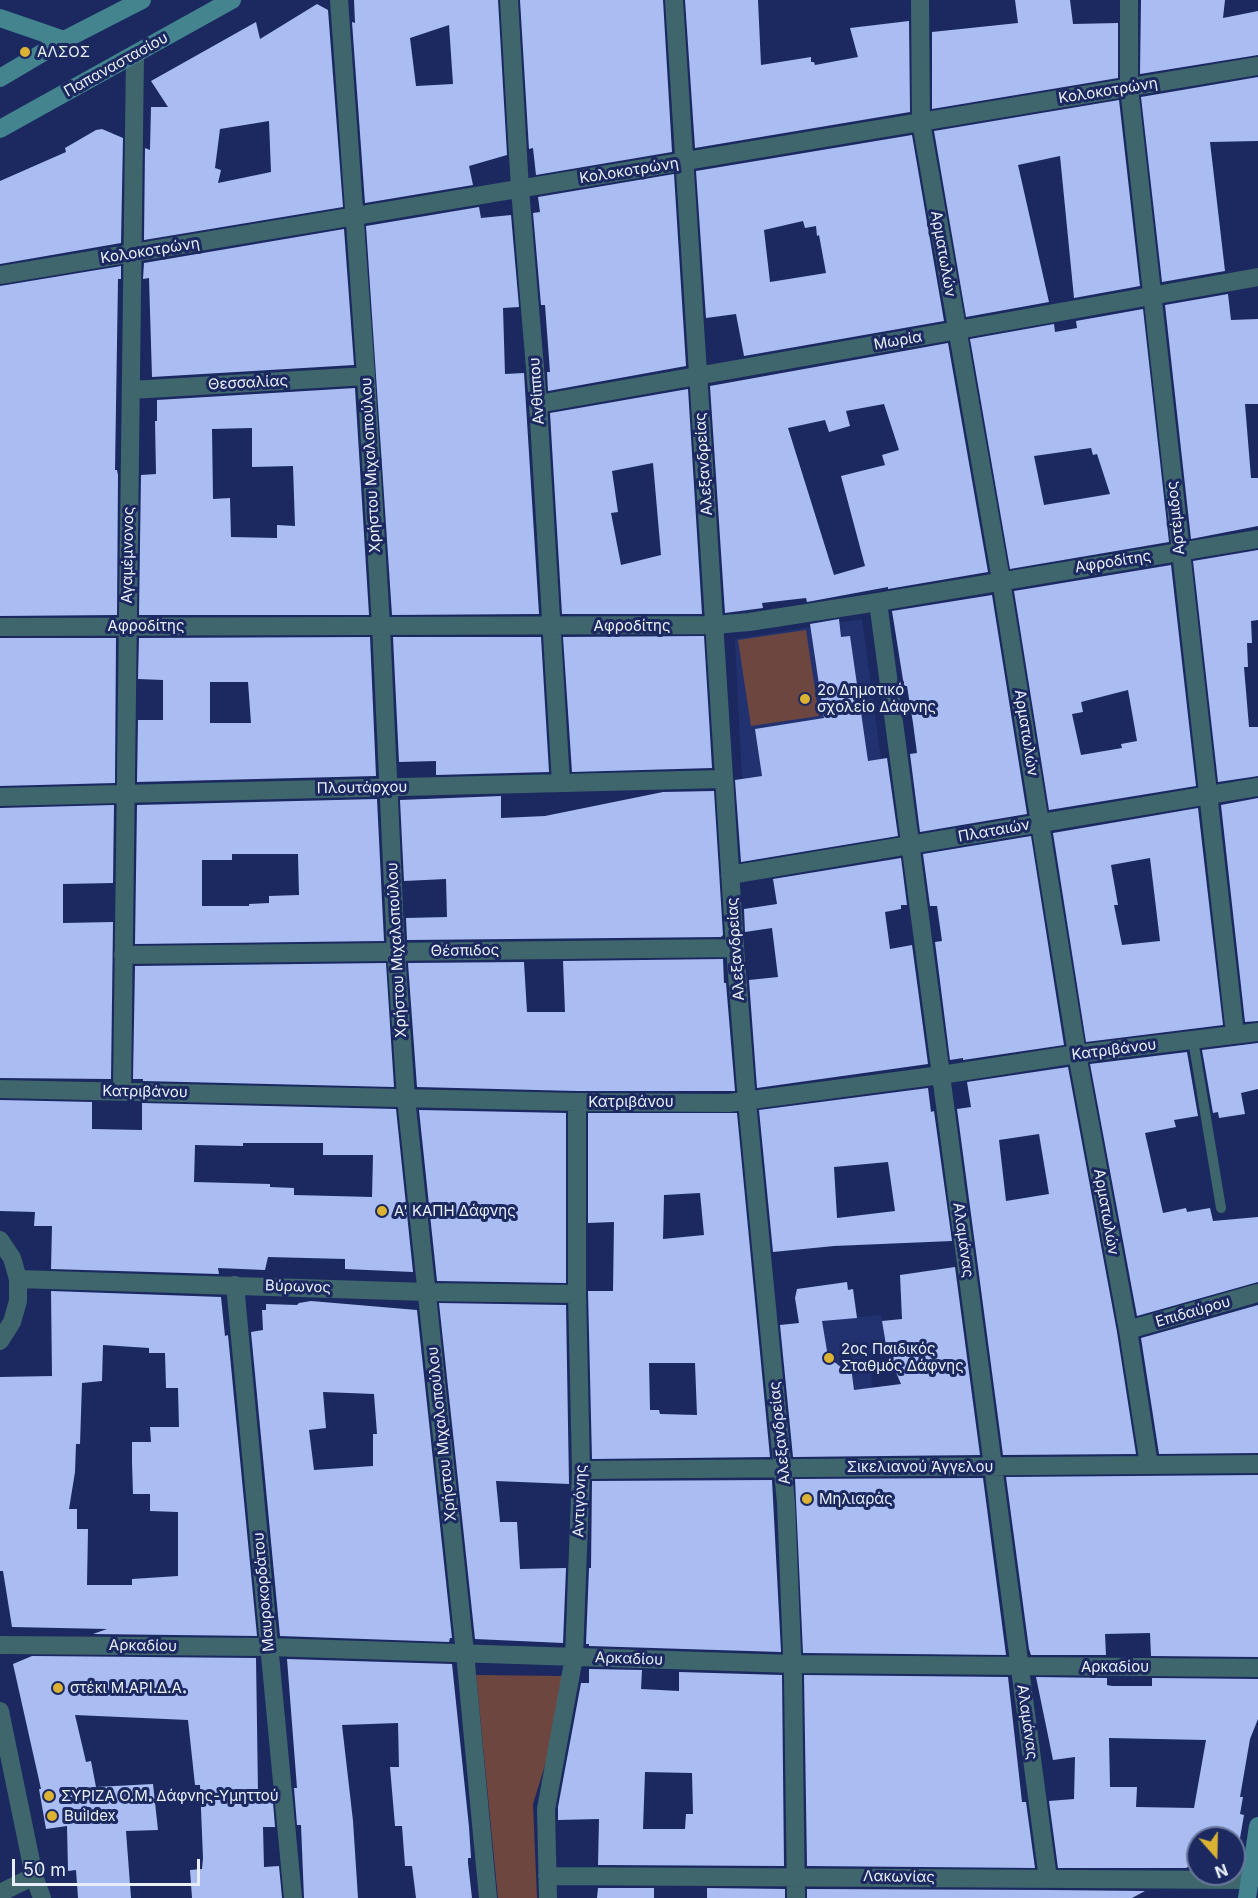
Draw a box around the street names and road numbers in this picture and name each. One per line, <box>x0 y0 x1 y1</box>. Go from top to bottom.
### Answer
street label: Παπαναστασίου <box>61 29 171 101</box>
street label: Κολοκοτρώνη <box>1057 74 1159 108</box>
street label: Κολοκοτρώνη <box>578 154 680 188</box>
street label: Αρματωλών <box>927 209 959 299</box>
street label: Κολοκοτρώνη <box>99 234 201 268</box>
street label: Μωρία <box>872 328 924 354</box>
street label: Ανθίππου <box>526 357 548 425</box>
street label: Θεσσαλίας <box>208 372 288 394</box>
street label: Χρήστου Μιχαλοπούλου <box>357 377 385 553</box>
street label: Αλεξανδρείας <box>691 412 717 516</box>
street label: Αρτέμιδος <box>1163 480 1189 556</box>
street label: Αγαμέμνονος <box>118 506 138 604</box>
street label: Αφροδίτης <box>1074 547 1152 577</box>
street label: Αφροδίτης <box>108 617 184 635</box>
street label: Αφροδίτης <box>594 617 670 635</box>
street label: Αρματωλών <box>1010 689 1042 777</box>
street label: Πλουτάρχου <box>317 778 407 798</box>
street label: Πλαταιών <box>957 816 1031 846</box>
street label: Χρήστου Μιχαλοπούλου <box>383 862 411 1038</box>
street label: Αλεξανδρείας <box>723 897 749 1001</box>
street label: Θέσπιδος <box>431 941 499 961</box>
street label: Κατριβάνου <box>1071 1036 1157 1064</box>
street label: Κατριβάνου <box>102 1082 188 1102</box>
street label: Κατριβάνου <box>588 1093 674 1111</box>
street label: Αρματωλών <box>1090 1167 1122 1257</box>
street label: Αλαμάνας <box>949 1201 977 1279</box>
street label: Βύρωνος <box>265 1277 331 1297</box>
street label: Επιδαύρου <box>1154 1293 1232 1331</box>
street label: Χρήστου Μιχαλοπούλου <box>424 1346 460 1522</box>
street label: Αλεξανδρείας <box>766 1381 794 1485</box>
street label: Σικελιανού Άγγελου <box>847 1458 993 1476</box>
street label: Αντιγόνης <box>570 1464 590 1538</box>
street label: Μαυροκορδάτου <box>250 1531 278 1653</box>
street label: Αρκαδίου <box>109 1636 177 1656</box>
street label: Αρκαδίου <box>595 1649 663 1669</box>
street label: Αρκαδίου <box>1081 1658 1149 1676</box>
street label: Αλαμάνας <box>1013 1683 1041 1761</box>
street label: Λακωνίας <box>863 1867 935 1887</box>

